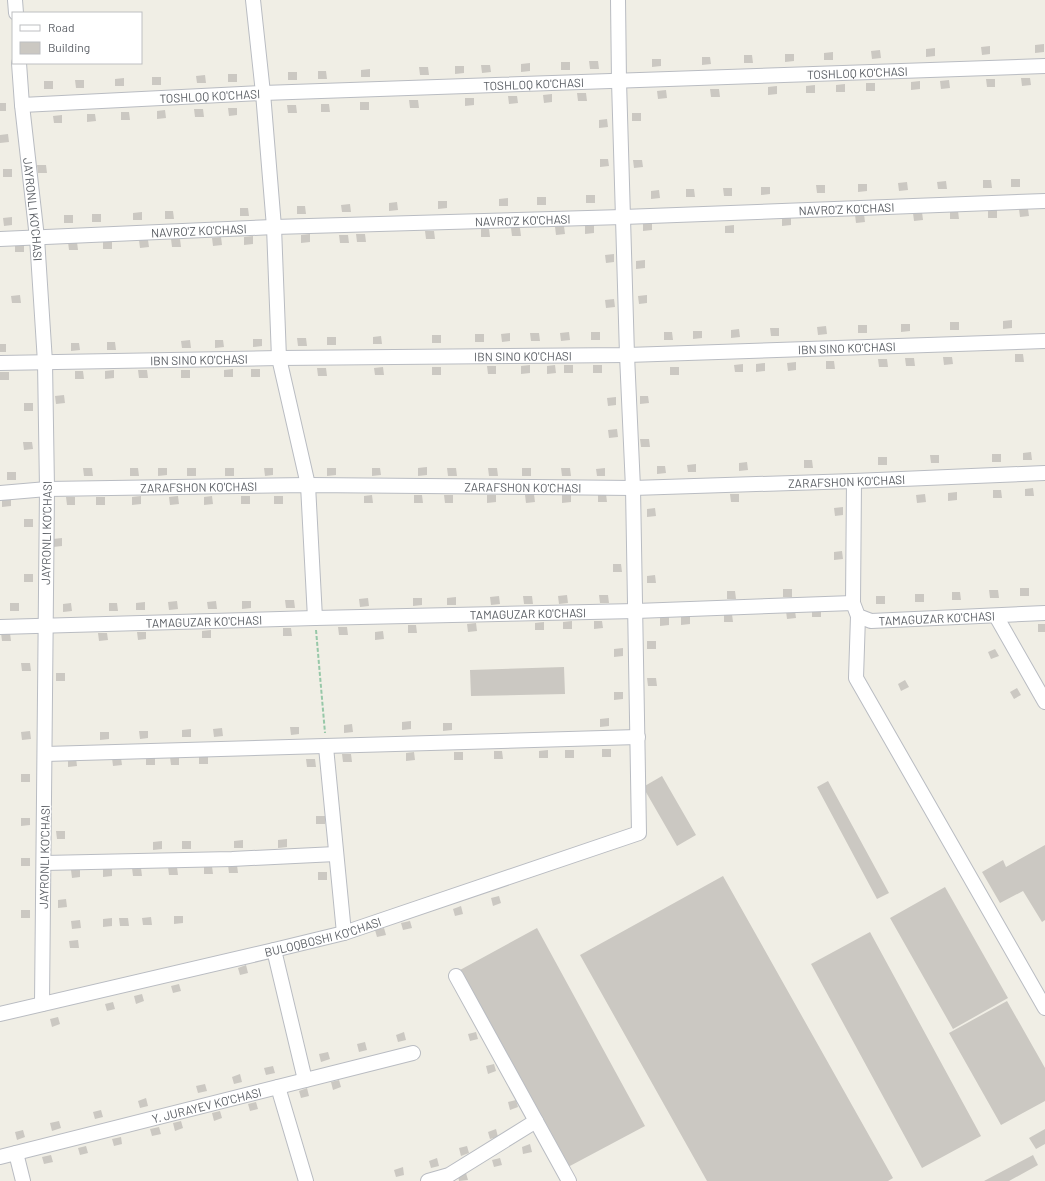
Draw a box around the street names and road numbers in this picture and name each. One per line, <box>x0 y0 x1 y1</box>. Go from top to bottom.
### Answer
street label: TOSHLOQ KO'CHASI <box>807 64 908 81</box>
street label: TOSHLOQ KO'CHASI <box>483 75 584 92</box>
street label: TOSHLOQ KO'CHASI <box>159 86 260 105</box>
street label: JAYRONLI KO'CHASI <box>21 157 45 261</box>
street label: NAVRO'Z KO'CHASI <box>798 200 895 217</box>
street label: NAVRO'Z KO'CHASI <box>475 212 571 228</box>
street label: NAVRO'Z KO'CHASI <box>151 221 247 239</box>
street label: IBN SINO KO'CHASI <box>798 339 896 356</box>
street label: IBN SINO KO'CHASI <box>474 348 572 363</box>
street label: IBN SINO KO'CHASI <box>150 352 248 367</box>
street label: ZARAFSHON KO'CHASI <box>788 472 906 490</box>
street label: ZARAFSHON KO'CHASI <box>140 479 257 495</box>
street label: ZARAFSHON KO'CHASI <box>464 479 581 495</box>
street label: JAYRONLI KO'CHASI <box>38 481 54 585</box>
street label: TAMAGUZAR KO'CHASI <box>469 605 586 622</box>
street label: TAMAGUZAR KO'CHASI <box>878 608 995 628</box>
street label: TAMAGUZAR KO'CHASI <box>146 613 262 630</box>
street label: JAYRONLI KO'CHASI <box>36 805 52 909</box>
street label: BULOQBOSHI KO'CHASI <box>263 914 383 959</box>
street label: Y. JURAYEV KO'CHASI <box>150 1084 263 1126</box>

